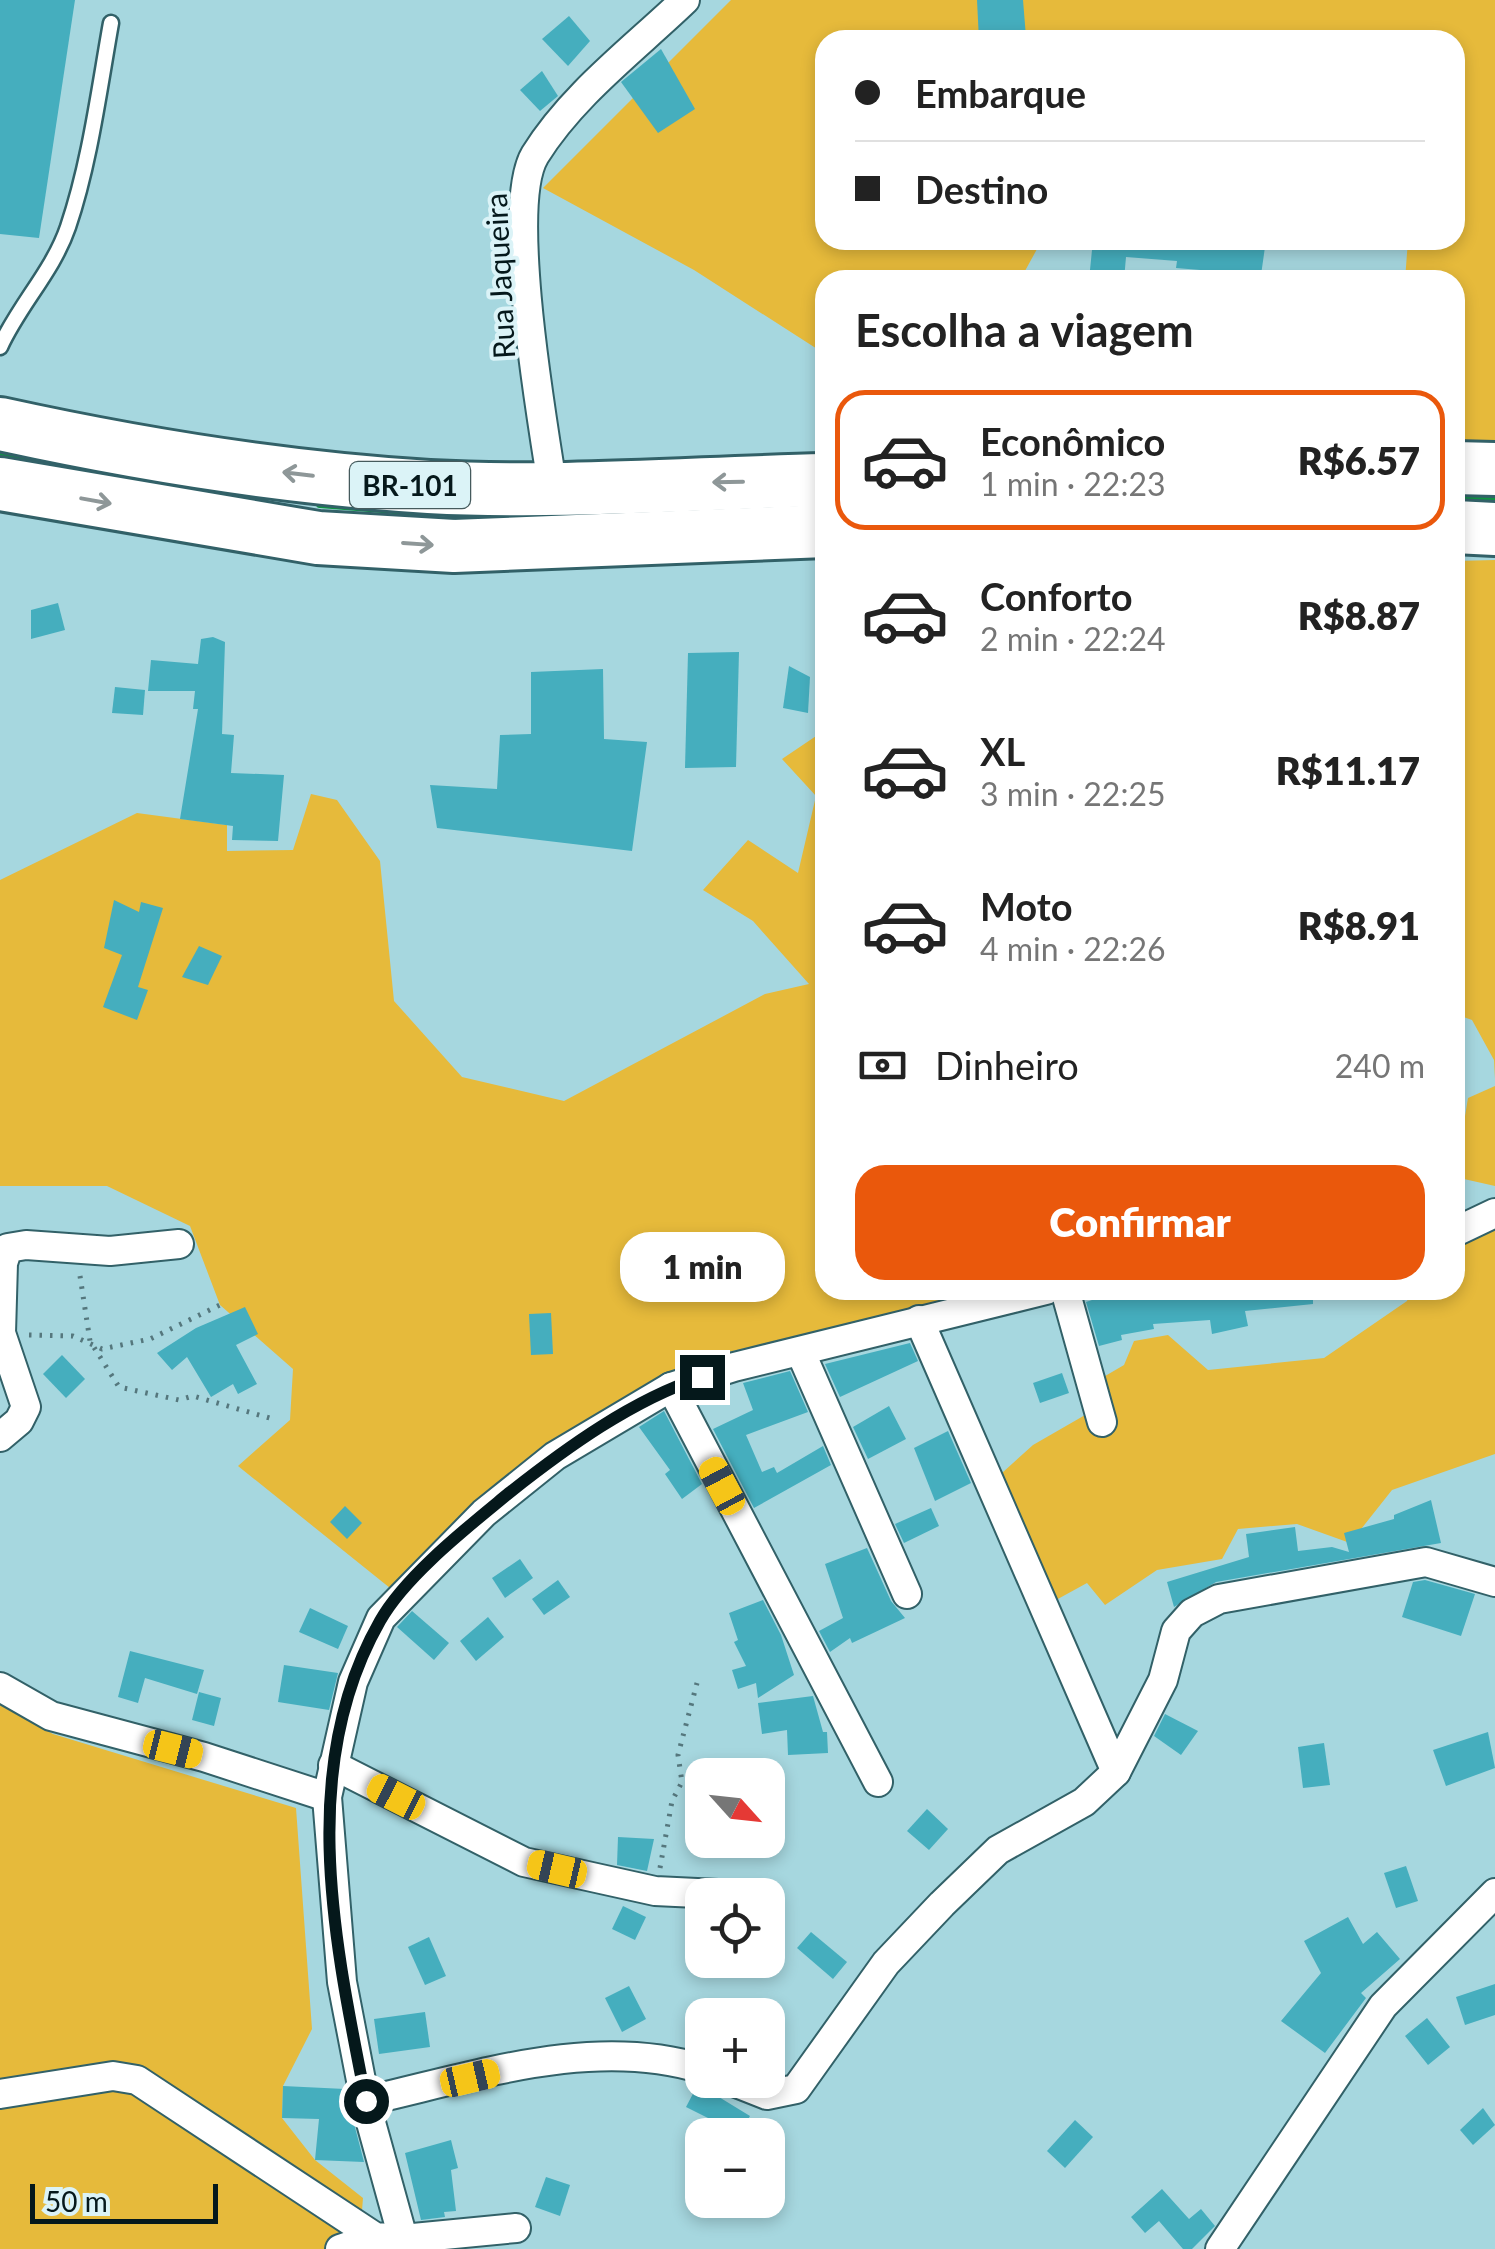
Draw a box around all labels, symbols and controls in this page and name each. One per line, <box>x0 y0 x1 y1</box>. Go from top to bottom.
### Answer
text: Embarque <box>915 70 1086 116</box>
text: Destino <box>915 166 1048 212</box>
street label: Rua Jaqueira <box>477 192 521 360</box>
text: Escolha a viagem <box>855 303 1194 357</box>
icon: car <box>860 415 950 505</box>
text: Econômico <box>980 418 1165 464</box>
text: R$6.57 <box>1298 437 1420 483</box>
road number: BR-101 <box>350 462 470 508</box>
one-way arrow <box>283 464 315 483</box>
text: 1 min · 22:23 <box>980 464 1166 503</box>
one-way arrow <box>712 473 744 492</box>
one-way arrow <box>79 492 112 511</box>
one-way arrow <box>401 535 433 554</box>
icon: car <box>860 570 950 660</box>
text: Conforto <box>980 573 1133 619</box>
text: R$8.87 <box>1298 592 1420 638</box>
text: 2 min · 22:24 <box>980 619 1166 658</box>
icon: car <box>860 725 950 815</box>
text: XL <box>980 728 1025 774</box>
text: R$11.17 <box>1276 747 1420 793</box>
text: 3 min · 22:25 <box>980 774 1166 813</box>
icon: car <box>860 880 950 970</box>
text: Moto <box>980 883 1073 929</box>
text: R$8.91 <box>1298 902 1420 948</box>
text: 4 min · 22:26 <box>980 929 1166 968</box>
icon: cash <box>855 1038 910 1093</box>
text: Dinheiro <box>935 1042 1079 1088</box>
text: 240 m <box>1335 1046 1425 1085</box>
button: Confirmar <box>855 1165 1425 1280</box>
callout: 1 min <box>620 1232 784 1302</box>
text: 1 min <box>663 1247 742 1286</box>
route end <box>680 1355 725 1400</box>
car <box>695 1452 749 1520</box>
car <box>140 1727 206 1771</box>
north arrow <box>685 1758 785 1858</box>
map controls <box>685 1758 785 2218</box>
car <box>362 1770 430 1824</box>
car <box>524 1848 590 1890</box>
button: locate <box>685 1878 785 1978</box>
button: + <box>685 1998 785 2098</box>
car <box>437 2057 503 2099</box>
route start <box>344 2079 389 2124</box>
button: − <box>685 2118 785 2218</box>
scale bar <box>30 2179 218 2224</box>
text: 50 m <box>45 2184 108 2218</box>

